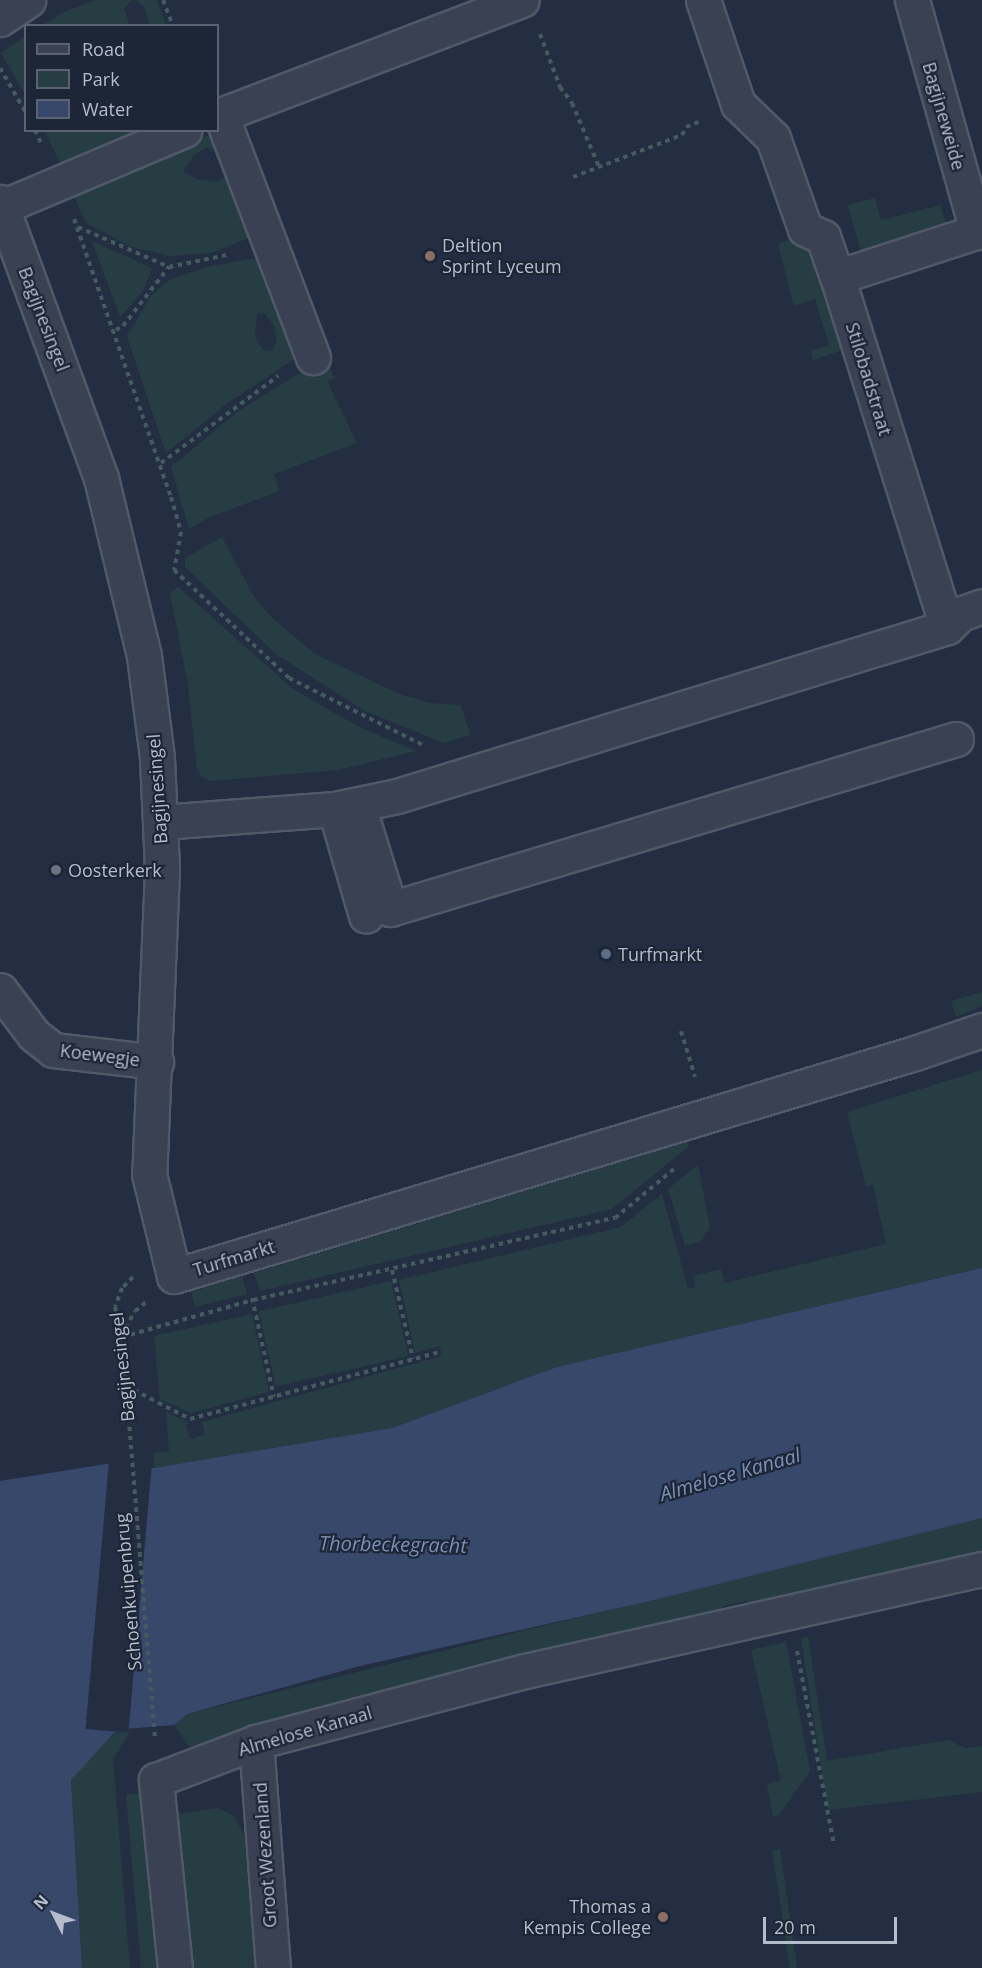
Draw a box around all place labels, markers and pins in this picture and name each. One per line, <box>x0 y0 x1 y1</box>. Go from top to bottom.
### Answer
place label: Deltion Sprint Lyceum <box>442 235 562 278</box>
marker: Deltion Sprint Lyceum <box>423 249 437 263</box>
place label: Oosterkerk <box>68 859 162 881</box>
marker: Oosterkerk <box>49 863 63 877</box>
place label: Turfmarkt <box>618 943 702 965</box>
marker: Turfmarkt <box>599 947 613 961</box>
place label: Thomas a Kempis College <box>523 1896 651 1938</box>
marker: Thomas a Kempis College <box>656 1910 670 1924</box>

